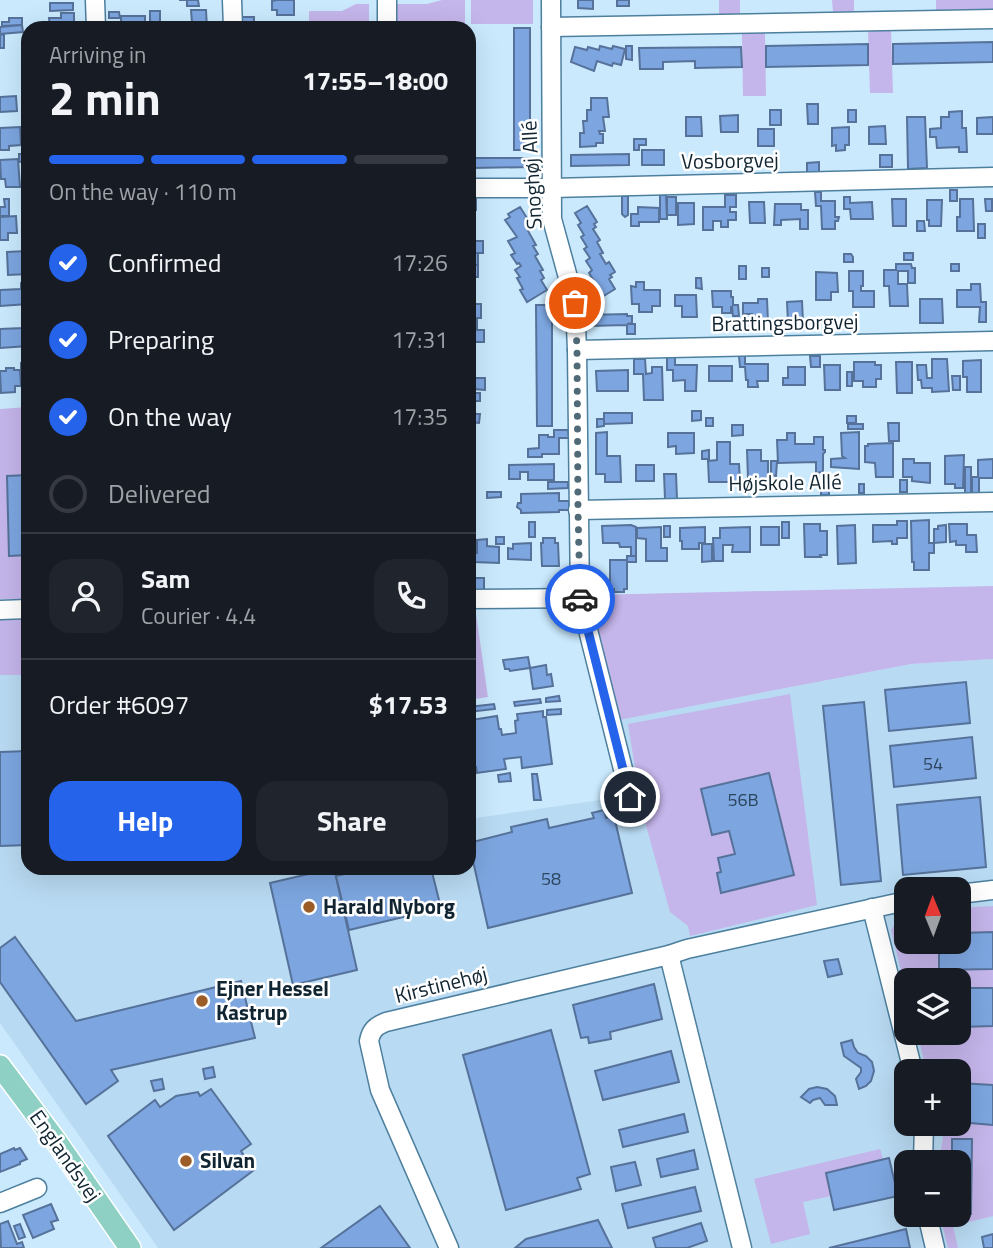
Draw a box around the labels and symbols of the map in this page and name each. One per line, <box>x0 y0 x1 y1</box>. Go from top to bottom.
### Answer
street label: Snoghøj Allé <box>512 120 550 230</box>
street label: Vosborgvej <box>681 143 779 177</box>
pin <box>545 273 605 333</box>
street label: Brattingsborgvej <box>711 305 859 339</box>
street label: Højskole Allé <box>728 465 842 499</box>
courier <box>545 564 615 634</box>
house number: 54 <box>923 750 943 777</box>
pin <box>600 767 660 827</box>
house number: 56B <box>727 786 759 813</box>
house number: 58 <box>541 865 561 892</box>
north arrow <box>894 877 971 954</box>
place label: Harald Nyborg <box>323 890 455 922</box>
marker: Harald Nyborg <box>301 899 317 915</box>
street label: Kirstinehøj <box>391 957 490 1011</box>
place label: Ejner Hessel Kastrup <box>216 972 329 1028</box>
marker: Ejner Hessel Kastrup <box>194 993 210 1009</box>
street label: Englandsvej <box>22 1103 109 1208</box>
place label: Silvan <box>200 1144 255 1176</box>
marker: Silvan <box>178 1153 194 1169</box>

